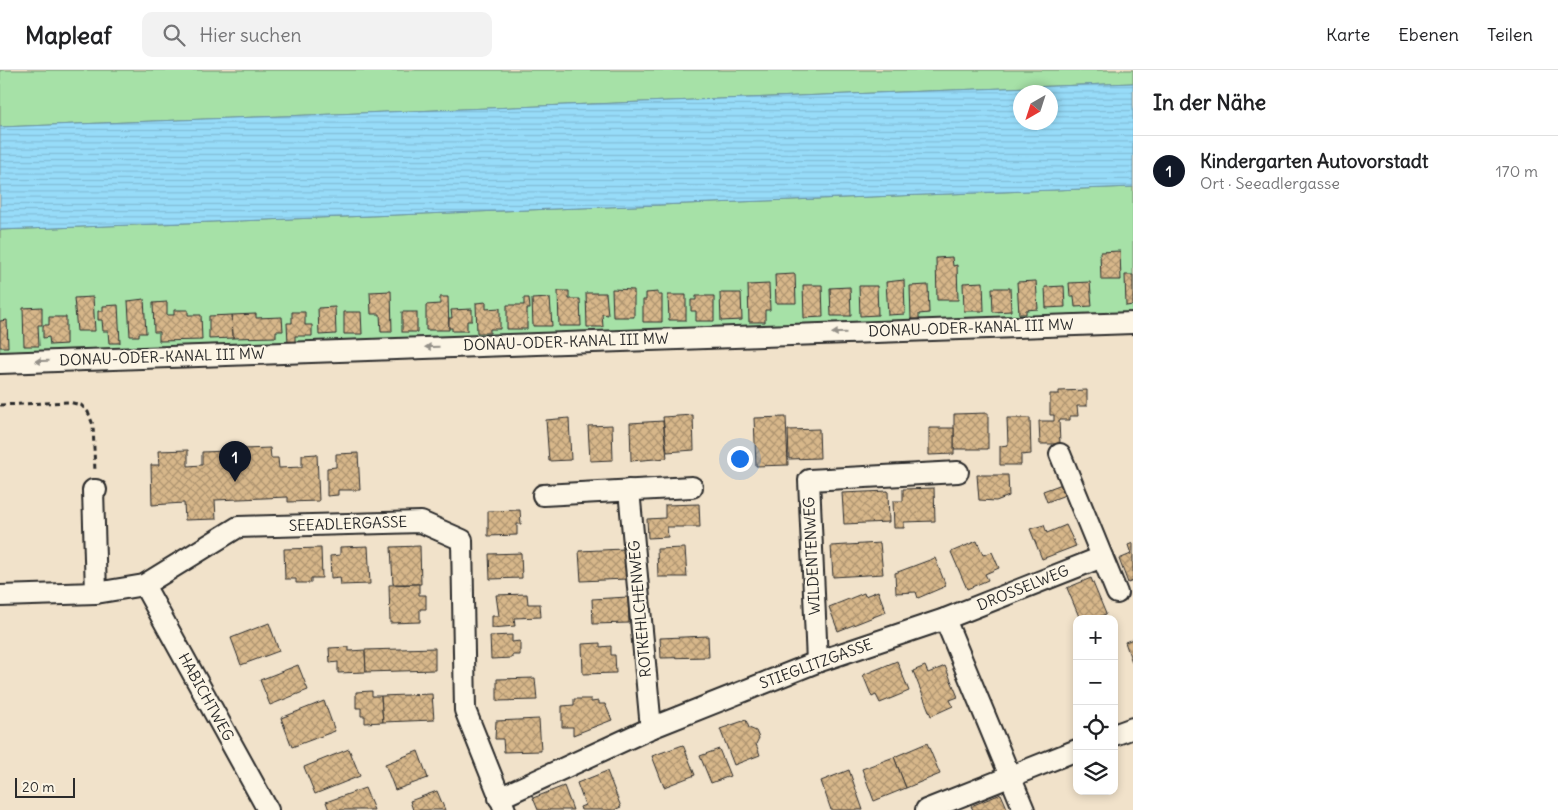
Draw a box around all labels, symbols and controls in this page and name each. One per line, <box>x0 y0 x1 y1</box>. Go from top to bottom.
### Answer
search box <box>142 12 492 57</box>
text: Mapleaf <box>25 20 112 50</box>
icon: search <box>160 21 188 49</box>
text: Hier suchen <box>200 23 301 47</box>
text: Karte <box>1326 23 1370 46</box>
text: Ebenen <box>1398 23 1459 46</box>
text: Teilen <box>1487 23 1533 46</box>
north arrow <box>1013 85 1058 130</box>
text: In der Nähe <box>1153 89 1266 116</box>
text: Kindergarten Autovorstadt <box>1200 149 1428 173</box>
text: 1 <box>1166 161 1172 181</box>
text: 170 m <box>1495 161 1538 181</box>
text: Ort · Seeadlergasse <box>1200 173 1340 193</box>
street label: DONAU-ODER-KANAL III MW <box>868 314 1074 341</box>
street label: DONAU-ODER-KANAL III MW <box>463 328 669 355</box>
one-way arrow <box>831 329 847 337</box>
street label: DONAU-ODER-KANAL III MW <box>59 343 265 370</box>
one-way arrow <box>424 343 440 351</box>
one-way arrow <box>34 358 50 366</box>
pin: 1 <box>219 441 251 482</box>
your location <box>727 446 753 472</box>
street label: WILDENTENWEG <box>799 496 824 616</box>
street label: SEEADLERGASSE <box>288 512 408 535</box>
street label: ROTKEHLCHENWEG <box>624 540 655 678</box>
street label: DROSSELWEG <box>974 560 1072 615</box>
map controls <box>1073 615 1118 795</box>
button: + <box>1073 615 1118 660</box>
street label: STIEGLITZGASSE <box>757 634 875 693</box>
street label: HABICHTWEG <box>174 649 239 744</box>
button: − <box>1073 660 1118 705</box>
button: locate <box>1073 705 1118 750</box>
button: layers <box>1073 750 1118 795</box>
scale bar <box>15 775 75 798</box>
text: 20 m <box>22 778 55 796</box>

